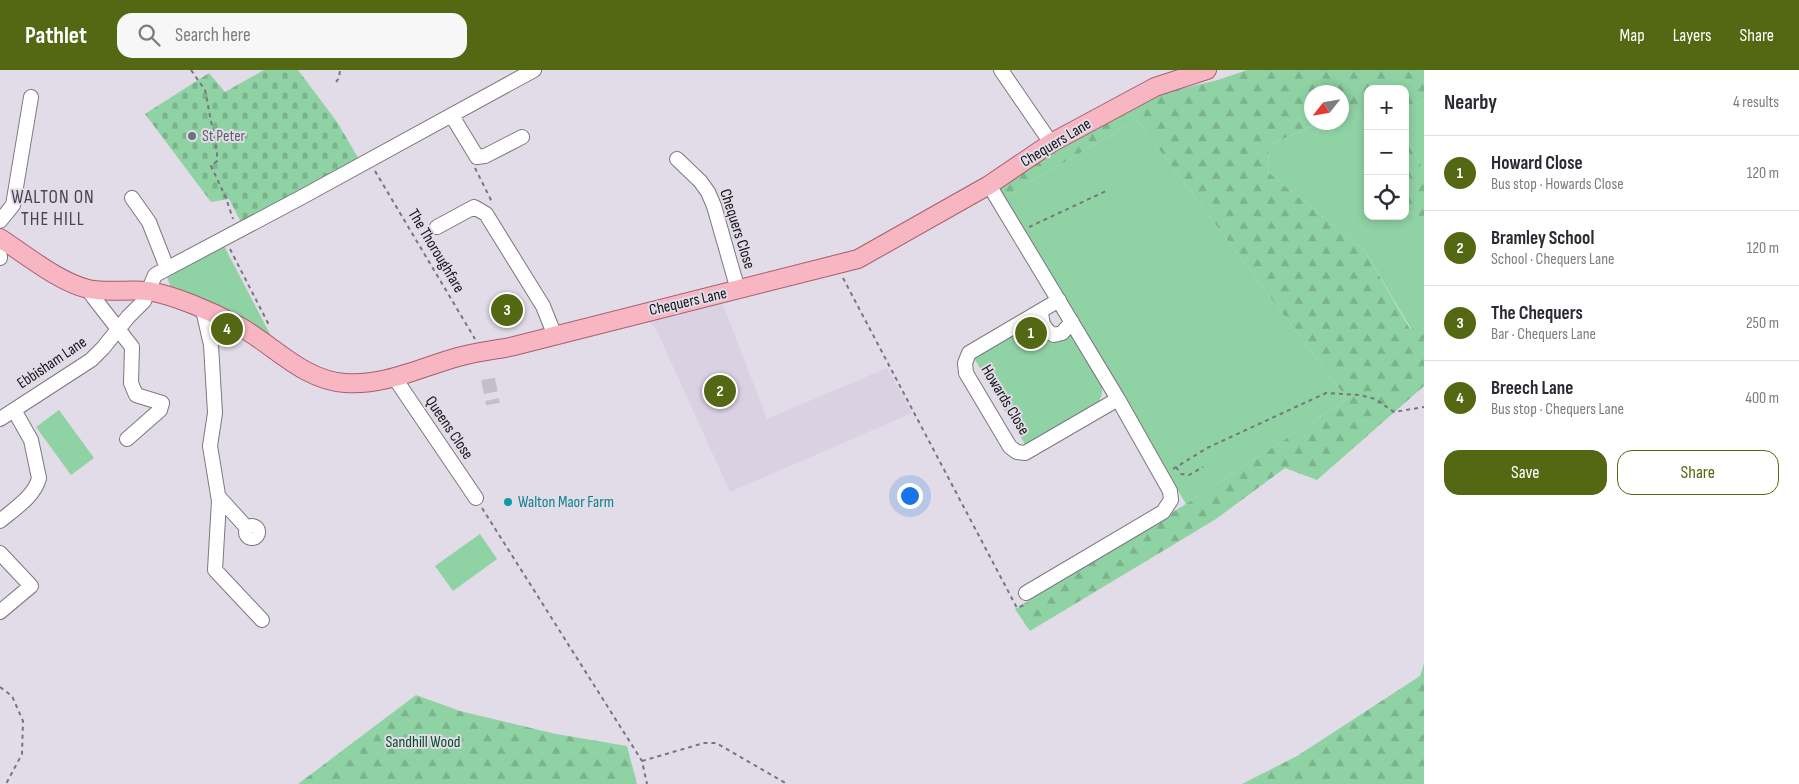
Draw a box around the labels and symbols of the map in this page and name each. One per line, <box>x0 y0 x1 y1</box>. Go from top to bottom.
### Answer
north arrow <box>1304 85 1349 130</box>
street label: Chequers Lane <box>1017 115 1095 171</box>
place label: St Peter <box>202 127 246 146</box>
marker: St Peter <box>186 130 198 142</box>
district label: WALTON ON THE HILL <box>11 186 95 231</box>
street label: Chequers Close <box>715 187 759 271</box>
street label: The Thoroughfare <box>404 206 468 296</box>
street label: Chequers Lane <box>647 284 729 320</box>
pin: 3 <box>491 291 523 329</box>
pin: 4 <box>211 310 243 348</box>
pin: 1 <box>1015 314 1047 352</box>
street label: Ebbisham Lane <box>14 333 90 393</box>
street label: Howards Close <box>977 361 1033 439</box>
pin: 2 <box>704 372 736 410</box>
street label: Queens Close <box>421 393 477 463</box>
your location <box>897 483 923 509</box>
place label: Walton Maor Farm <box>518 493 614 512</box>
marker: Walton Maor Farm <box>502 496 514 508</box>
park label: Sandhill Wood <box>386 733 460 752</box>

